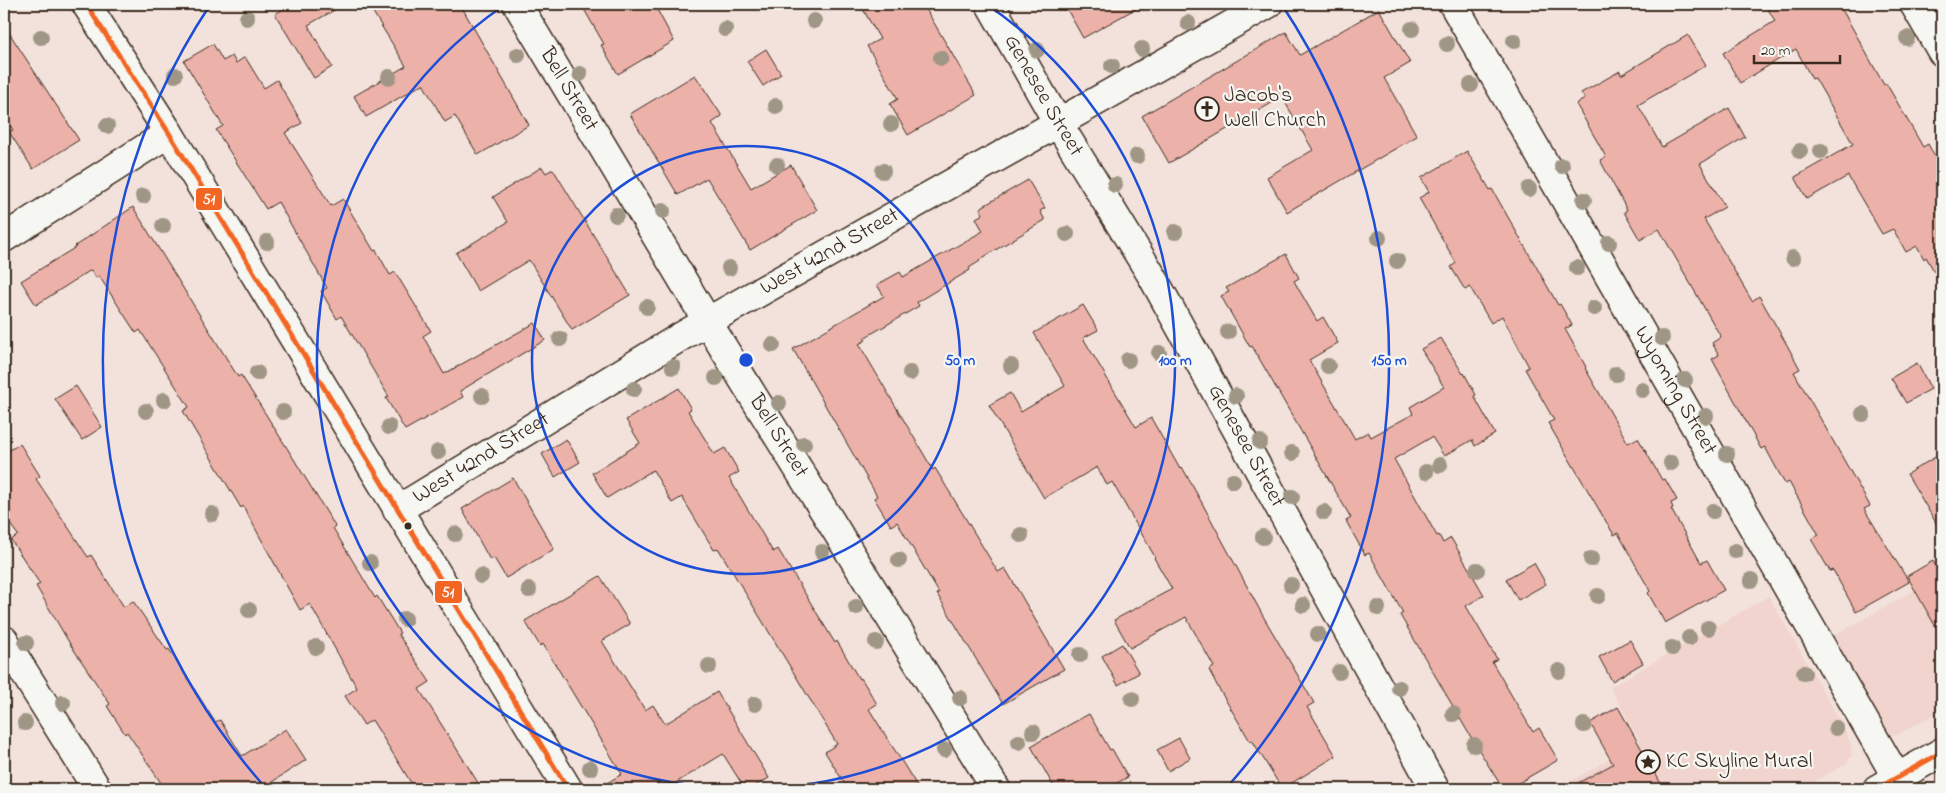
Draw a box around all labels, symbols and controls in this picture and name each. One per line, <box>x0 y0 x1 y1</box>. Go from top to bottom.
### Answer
street label: Genesee Street <box>995 29 1091 163</box>
scale bar <box>1754 32 1840 64</box>
text: 20 m <box>1761 40 1791 62</box>
street label: Bell Street <box>530 41 606 138</box>
place label: Jacob's Well Church <box>1224 80 1326 137</box>
church icon: Jacob's Well Church <box>1194 96 1220 122</box>
line badge: 51 <box>195 187 223 211</box>
text: 51 <box>203 190 216 211</box>
street label: West 42nd Street <box>755 200 906 304</box>
street label: Wyoming Street <box>1625 320 1725 462</box>
text: 50 m <box>945 350 976 372</box>
text: 100 m <box>1158 350 1192 372</box>
text: 150 m <box>1371 350 1407 372</box>
centre of rings <box>737 351 755 369</box>
street label: Genesee Street <box>1199 379 1293 514</box>
street label: Bell Street <box>739 387 816 485</box>
street label: West 42nd Street <box>407 404 557 513</box>
unlabelled marker <box>403 521 413 531</box>
line badge: 51 <box>434 580 463 604</box>
text: 51 <box>442 583 455 604</box>
place label: KC Skyline Mural <box>1666 746 1812 779</box>
place icon: KC Skyline Mural <box>1635 749 1661 775</box>

